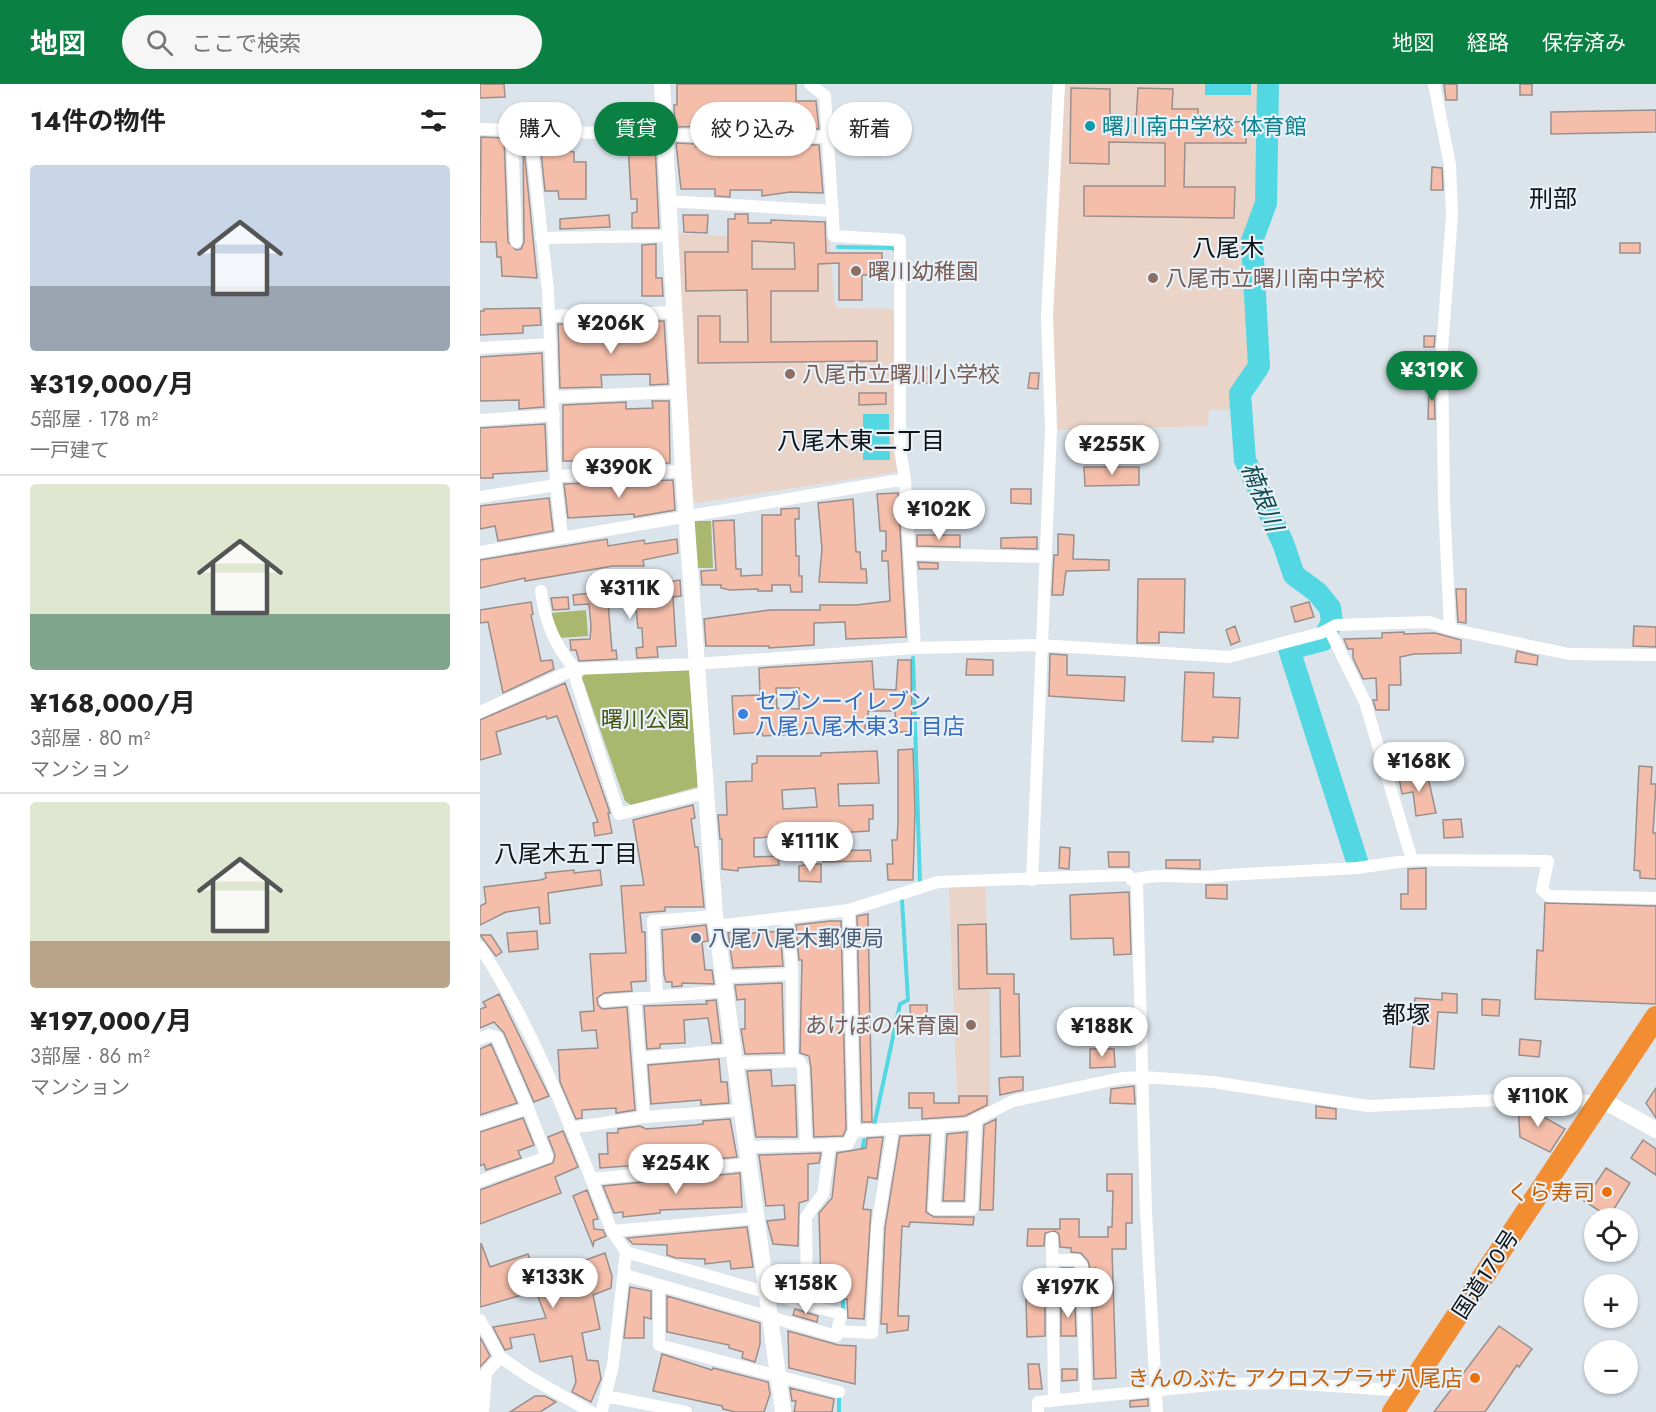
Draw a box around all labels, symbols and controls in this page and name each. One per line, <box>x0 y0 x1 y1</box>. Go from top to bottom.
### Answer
search box <box>122 15 542 69</box>
text: 地図 <box>30 23 86 64</box>
icon: search <box>143 26 176 59</box>
text: ここで検索 <box>191 27 301 59</box>
text: 地図 <box>1392 28 1434 58</box>
text: 経路 <box>1467 28 1509 58</box>
text: 保存済み <box>1542 28 1626 58</box>
text: 14件の物件 <box>30 102 165 140</box>
chip: 購入 <box>498 102 582 156</box>
chip: 賃貸 <box>594 102 678 156</box>
chip: 絞り込み <box>690 102 816 156</box>
chip: 新着 <box>828 102 912 156</box>
icon: filters <box>417 104 450 137</box>
place label: 曙川南中学校 体育館 <box>1102 110 1307 142</box>
marker: 曙川南中学校 体育館 <box>1083 119 1097 133</box>
district label: 刑部 <box>1529 181 1577 216</box>
icon: home <box>186 204 294 312</box>
district label: 八尾木 <box>1192 230 1264 265</box>
place label: 曙川幼稚園 <box>868 255 978 287</box>
place label: 八尾市立曙川南中学校 <box>1165 262 1385 294</box>
marker: 曙川幼稚園 <box>849 264 863 278</box>
marker: 八尾市立曙川南中学校 <box>1146 271 1160 285</box>
pin: ¥206K <box>569 304 653 355</box>
text: ¥206K <box>577 309 645 338</box>
pin: ¥319K <box>1390 351 1474 402</box>
text: ¥319K <box>1400 356 1464 385</box>
place label: 八尾市立曙川小学校 <box>802 358 1000 390</box>
text: ¥319,000/月 <box>30 365 194 403</box>
marker: 八尾市立曙川小学校 <box>783 367 797 381</box>
text: 5部屋 · 178 m² <box>30 405 158 434</box>
district label: 八尾木東二丁目 <box>777 423 945 458</box>
pin: ¥255K <box>1070 425 1154 476</box>
text: ¥255K <box>1079 430 1145 459</box>
text: 一戸建て <box>30 436 110 465</box>
pin: ¥390K <box>577 448 661 499</box>
text: ¥390K <box>586 453 652 482</box>
water label: 楠根川 <box>1233 457 1293 540</box>
pin: ¥102K <box>897 490 981 541</box>
text: ¥102K <box>907 495 971 524</box>
icon: home <box>186 523 294 631</box>
pin: ¥311K <box>588 569 672 620</box>
text: ¥311K <box>600 574 660 603</box>
text: ¥168,000/月 <box>30 684 196 722</box>
place label: セブンーイレブン 八尾八尾木東3丁目店 <box>755 685 965 742</box>
park label: 曙川公園 <box>601 703 689 735</box>
marker: セブンーイレブン 八尾八尾木東3丁目店 <box>736 707 750 721</box>
text: 3部屋 · 80 m² <box>30 724 150 753</box>
pin: ¥168K <box>1377 742 1461 793</box>
text: ¥168K <box>1387 747 1451 776</box>
text: マンション <box>30 755 130 784</box>
pin: ¥111K <box>768 822 852 873</box>
text: ¥111K <box>781 827 839 856</box>
district label: 八尾木五丁目 <box>494 836 638 871</box>
icon: home <box>186 841 294 949</box>
place label: 八尾八尾木郵便局 <box>708 922 884 954</box>
marker: 八尾八尾木郵便局 <box>689 931 703 945</box>
district label: 都塚 <box>1382 997 1430 1032</box>
text: ¥197,000/月 <box>30 1002 192 1040</box>
pin: ¥188K <box>1060 1007 1144 1058</box>
place label: あけぼの保育園 <box>805 1009 959 1041</box>
text: ¥188K <box>1071 1012 1133 1041</box>
marker: あけぼの保育園 <box>964 1018 978 1032</box>
text: 3部屋 · 86 m² <box>30 1042 150 1071</box>
text: マンション <box>30 1073 130 1102</box>
pin: ¥110K <box>1496 1077 1580 1128</box>
text: ¥110K <box>1508 1082 1568 1111</box>
pin: ¥254K <box>634 1144 718 1195</box>
text: ¥254K <box>642 1149 710 1178</box>
place label: くら寿司 <box>1507 1176 1595 1208</box>
marker: くら寿司 <box>1600 1185 1614 1199</box>
map controls <box>1584 1208 1638 1394</box>
button: locate <box>1584 1208 1638 1262</box>
street label: 国道170号 <box>1444 1223 1526 1325</box>
pin: ¥133K <box>511 1258 595 1309</box>
text: ¥133K <box>522 1263 584 1292</box>
pin: ¥158K <box>764 1264 848 1315</box>
pin: ¥197K <box>1026 1268 1110 1319</box>
text: ¥158K <box>775 1269 837 1298</box>
text: ¥197K <box>1037 1273 1099 1302</box>
button: + <box>1584 1274 1638 1328</box>
button: − <box>1584 1340 1638 1394</box>
place label: きんのぶた アクロスプラザ八尾店 <box>1127 1362 1463 1394</box>
marker: きんのぶた アクロスプラザ八尾店 <box>1468 1371 1482 1385</box>

